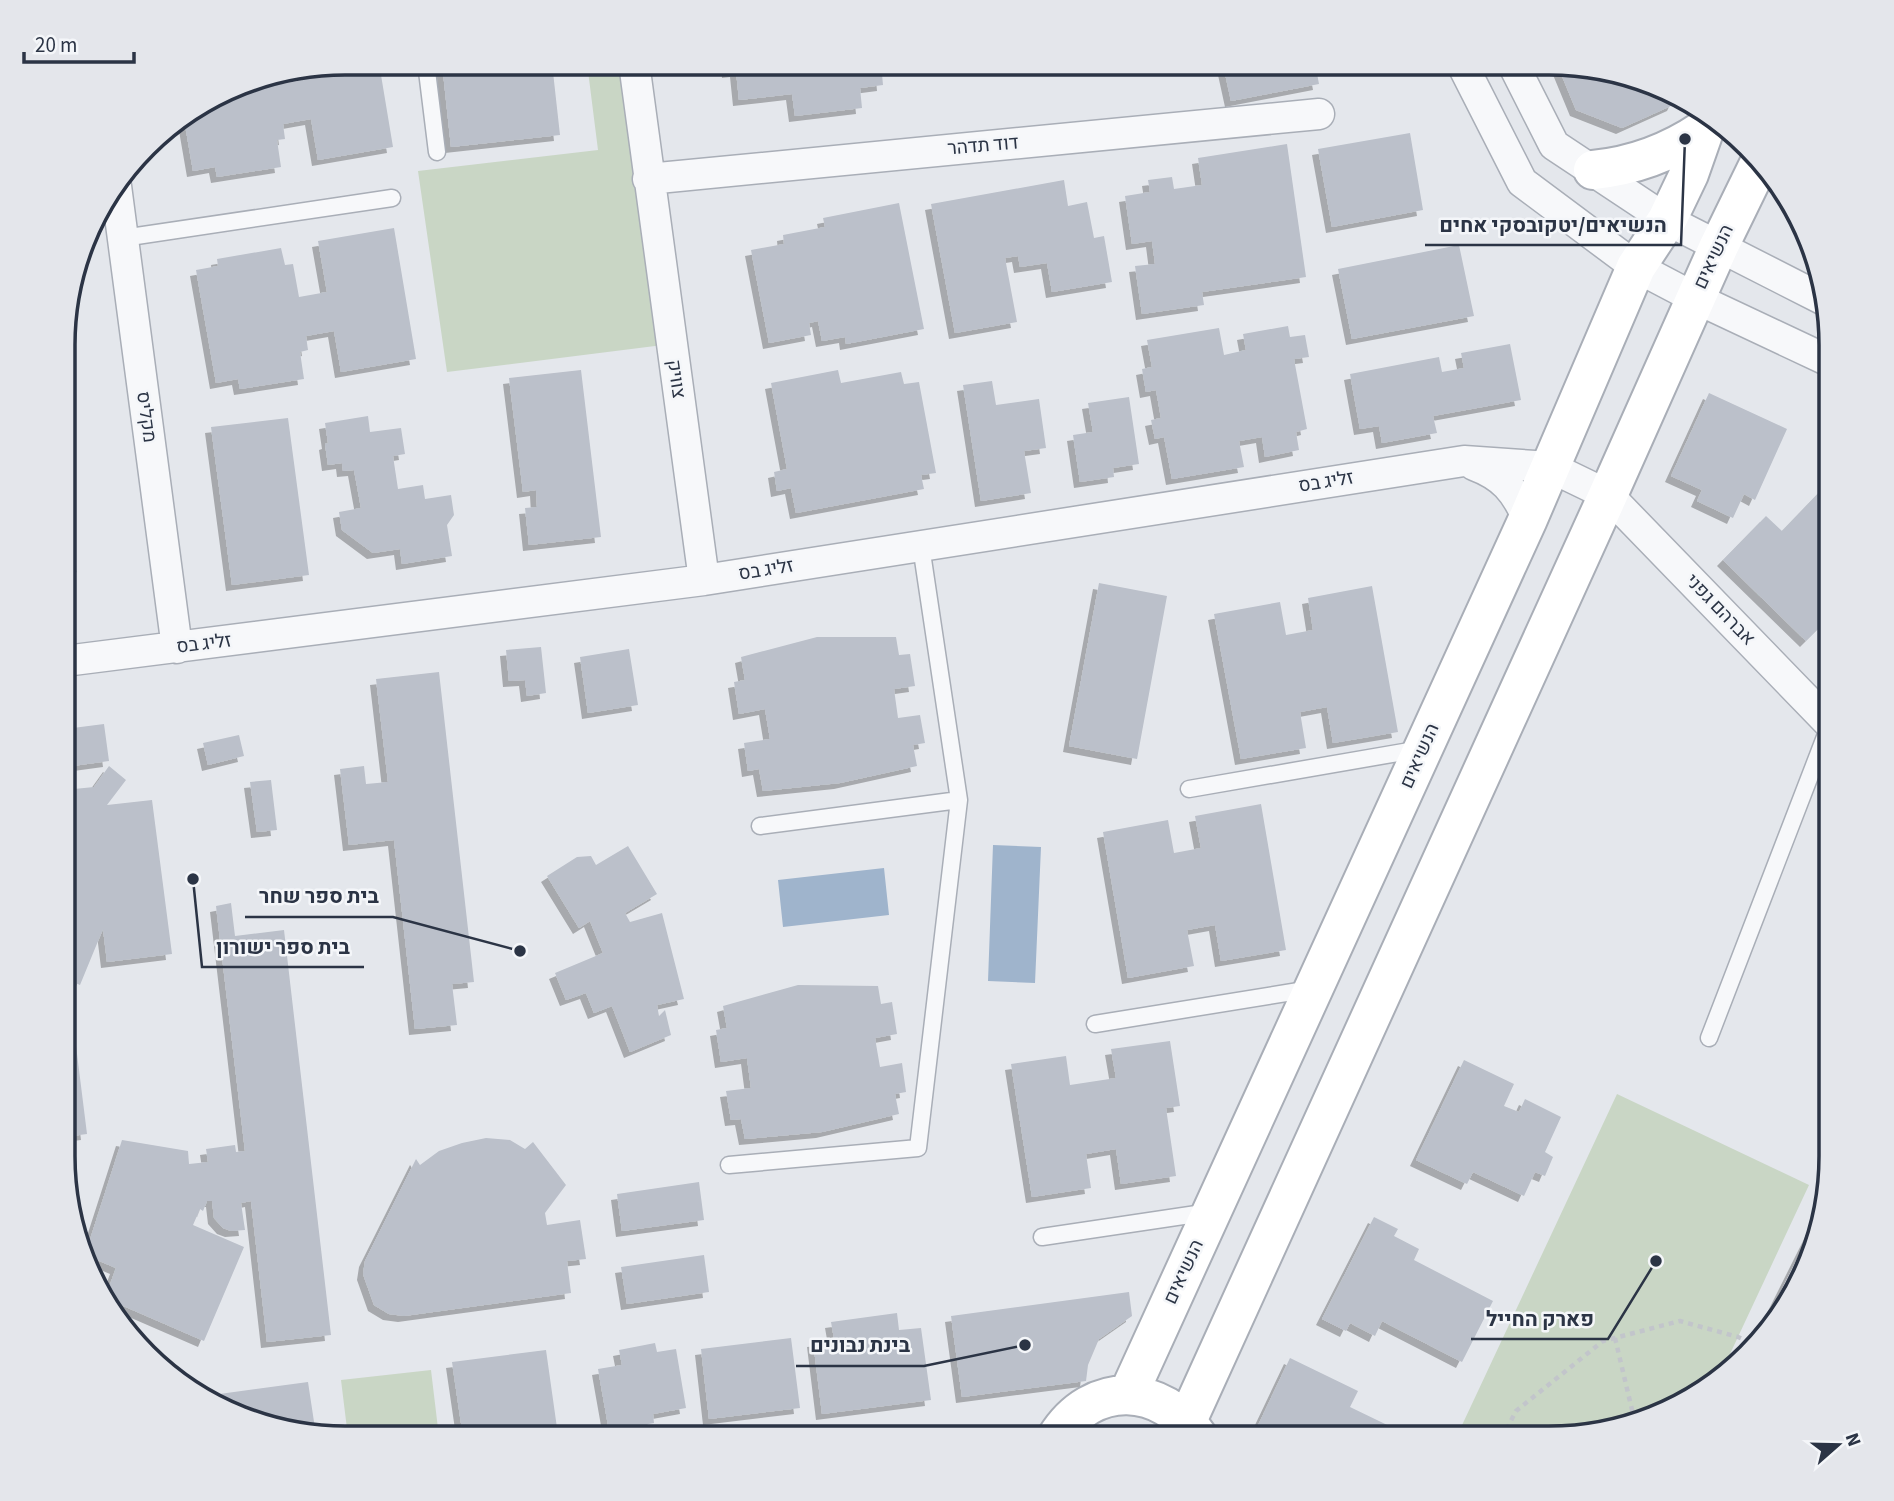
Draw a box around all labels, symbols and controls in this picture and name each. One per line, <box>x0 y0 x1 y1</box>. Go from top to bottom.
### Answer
scale bar <box>24 21 135 65</box>
text: 20 m <box>35 30 77 60</box>
street label: דוד תדהר <box>946 129 1020 163</box>
callout: הנשיאים/יטקובסקי אחים <box>1425 203 1681 245</box>
text: הנשיאים/יטקובסקי אחים <box>1439 210 1667 240</box>
street label: הנשיאים <box>1687 220 1741 294</box>
street label: צוויק <box>660 358 692 400</box>
street label: מקליס <box>129 390 163 444</box>
street label: זליג בס <box>1296 464 1356 500</box>
street label: זליג בס <box>736 552 796 588</box>
street label: אברהם גפני <box>1679 568 1761 652</box>
street label: זליג בס <box>175 627 233 661</box>
street label: הנשיאים <box>1394 719 1446 793</box>
callout: בית ספר שחר <box>245 875 393 917</box>
text: בית ספר שחר <box>259 881 380 911</box>
callout: בית ספר ישורון <box>202 925 364 967</box>
text: בית ספר ישורון <box>216 932 351 962</box>
street label: הנשיאים <box>1157 1235 1211 1309</box>
callout: פארק החייל <box>1471 1297 1608 1339</box>
text: פארק החייל <box>1486 1304 1594 1334</box>
callout: בינת נבונים <box>796 1324 924 1366</box>
text: בינת נבונים <box>810 1330 911 1360</box>
north arrow <box>1803 1410 1873 1480</box>
text: N <box>1838 1429 1867 1450</box>

